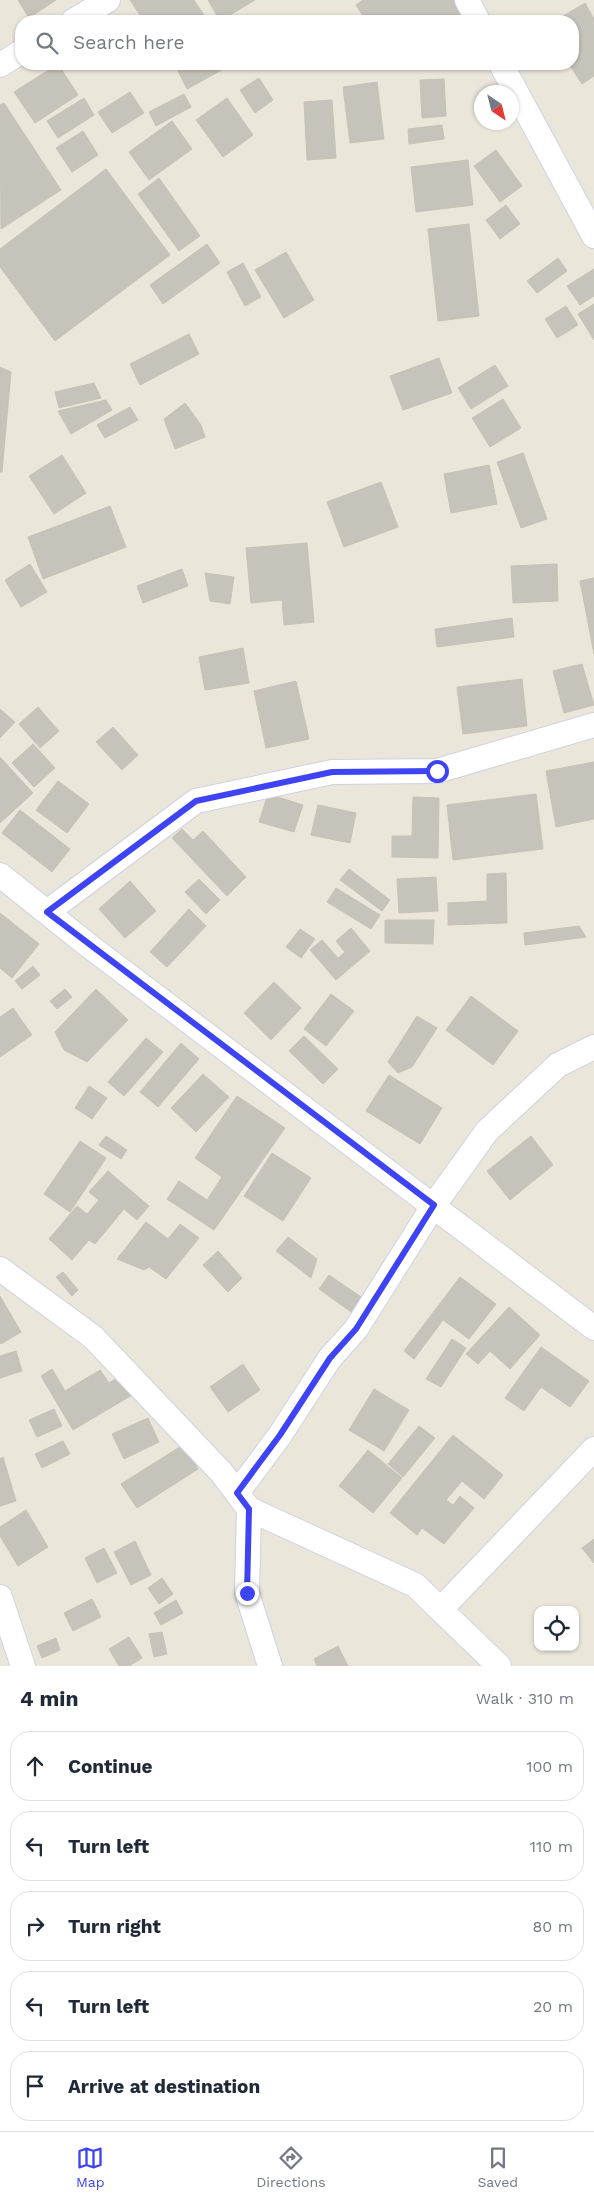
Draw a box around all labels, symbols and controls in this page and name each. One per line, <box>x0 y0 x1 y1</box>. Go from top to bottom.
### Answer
search box <box>15 15 579 70</box>
icon: search <box>33 29 61 57</box>
text: Search here <box>73 31 184 54</box>
north arrow <box>474 85 519 130</box>
route start <box>426 760 449 783</box>
route end <box>236 1582 259 1605</box>
map controls <box>534 1606 579 1651</box>
button: locate <box>534 1606 579 1651</box>
text: 4 min <box>20 1686 78 1711</box>
text: Walk · 310 m <box>476 1689 574 1708</box>
icon: ahead <box>21 1752 49 1780</box>
text: Continue <box>68 1755 152 1778</box>
text: 100 m <box>526 1757 573 1776</box>
icon: left <box>21 1832 49 1860</box>
text: Turn left <box>68 1835 149 1858</box>
text: 110 m <box>530 1837 573 1856</box>
icon: right <box>21 1912 49 1940</box>
text: Turn right <box>68 1915 161 1938</box>
text: 80 m <box>532 1917 573 1936</box>
icon: left <box>21 1992 49 2020</box>
text: Turn left <box>68 1995 149 2018</box>
text: 20 m <box>533 1997 573 2016</box>
icon: arrive <box>21 2072 49 2100</box>
text: Arrive at destination <box>68 2075 260 2098</box>
tab: Map <box>76 2144 105 2190</box>
tab: Directions <box>256 2144 326 2190</box>
tab: Saved <box>477 2144 518 2190</box>

